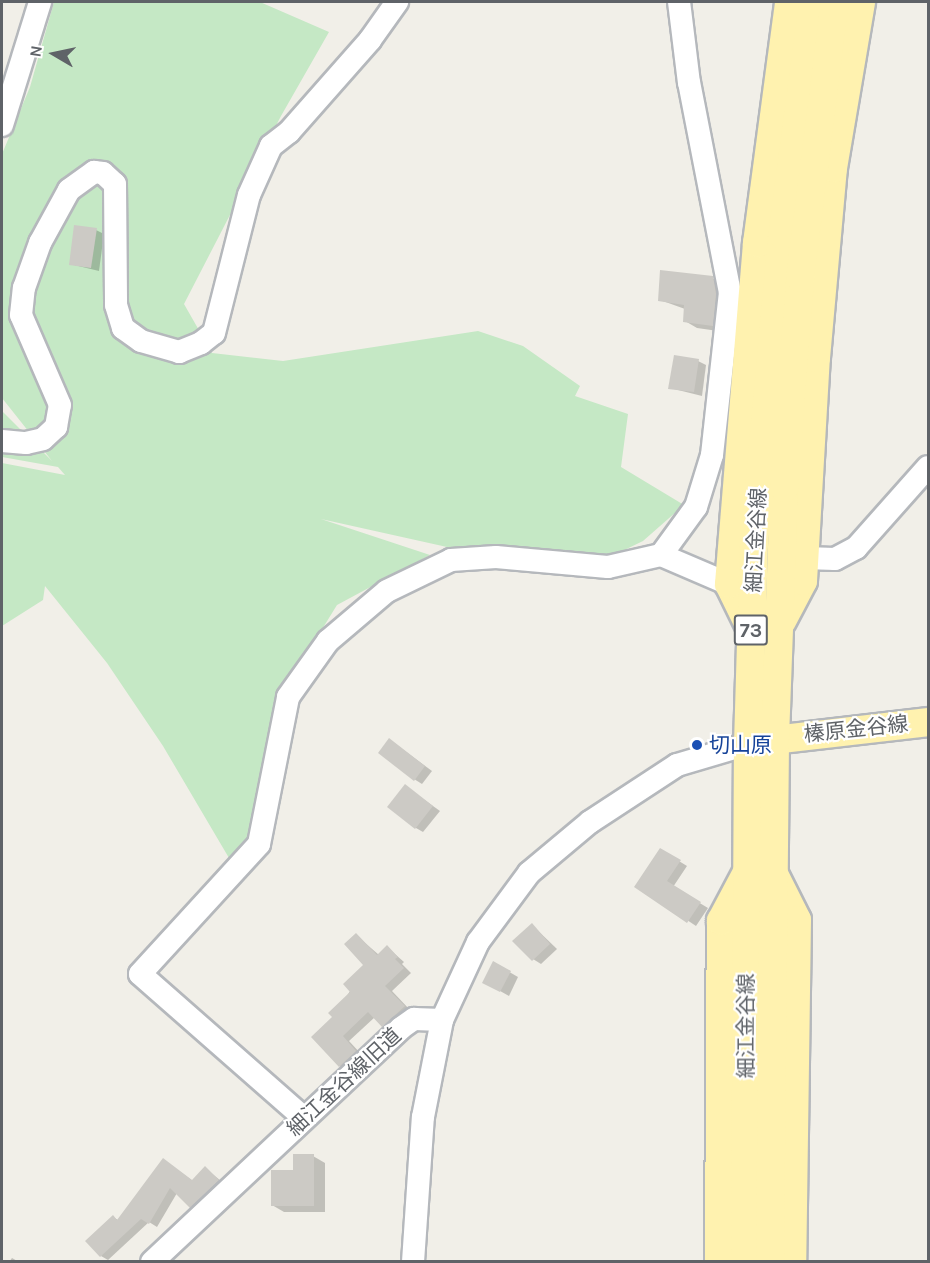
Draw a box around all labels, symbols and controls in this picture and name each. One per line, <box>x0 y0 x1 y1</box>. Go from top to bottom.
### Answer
north arrow <box>24 24 84 84</box>
text: N <box>25 44 46 58</box>
street label: 細江金谷線 <box>741 487 771 593</box>
road number: 73 <box>733 613 769 647</box>
street label: 榛原金谷線 <box>802 711 910 747</box>
place label: 切山原 <box>709 732 772 758</box>
marker: 切山原 <box>690 738 704 752</box>
street label: 細江金谷線 <box>733 974 759 1078</box>
street label: 細江金谷線旧道 <box>282 1023 406 1141</box>

